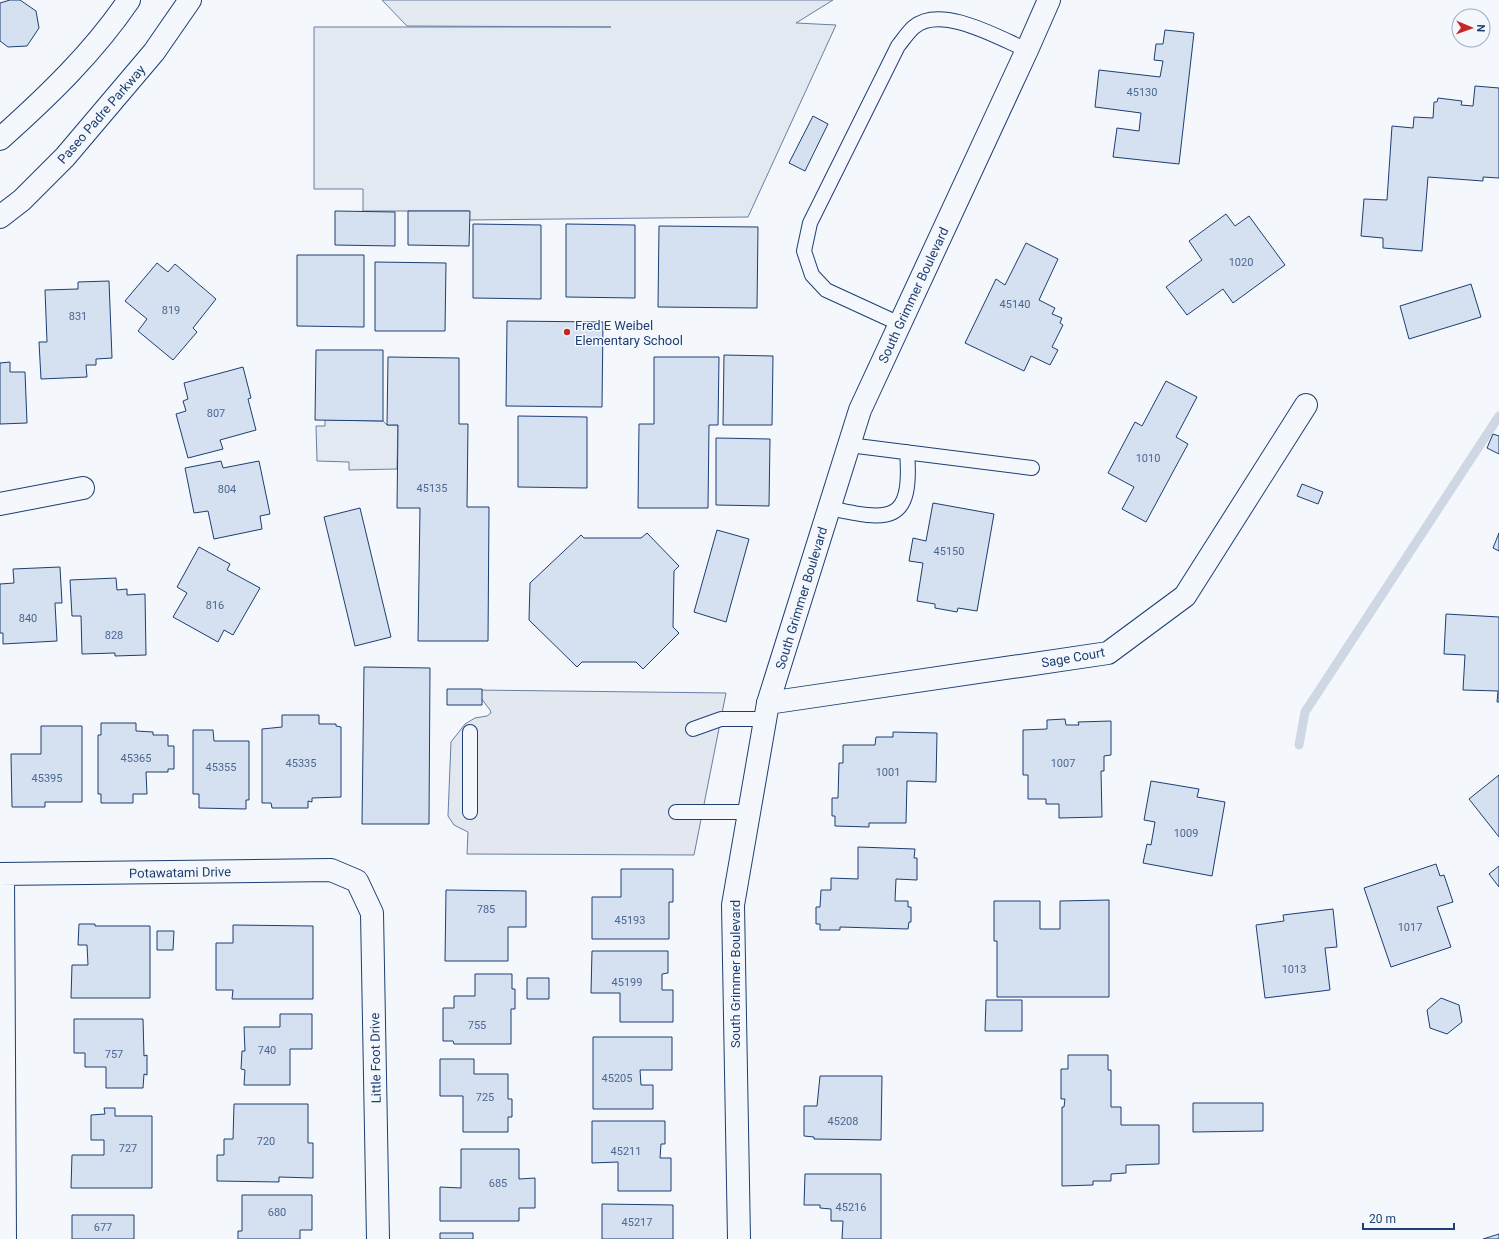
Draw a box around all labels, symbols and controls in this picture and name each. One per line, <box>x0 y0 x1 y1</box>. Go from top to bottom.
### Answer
north arrow <box>1451 8 1491 48</box>
text: N <box>1474 24 1487 33</box>
street label: Paseo Padre Parkway <box>55 62 148 167</box>
house number: 45130 <box>1127 86 1157 99</box>
street label: South Grimmer Boulevard <box>875 225 952 366</box>
house number: 1020 <box>1229 256 1253 269</box>
house number: 45140 <box>1000 298 1030 311</box>
house number: 819 <box>162 304 180 317</box>
house number: 831 <box>69 310 87 323</box>
place label: Fred E Weibel Elementary School <box>575 318 683 348</box>
marker: Fred E Weibel Elementary School <box>562 327 572 337</box>
house number: 807 <box>207 407 225 420</box>
house number: 1010 <box>1136 452 1160 465</box>
house number: 45135 <box>417 482 447 495</box>
house number: 804 <box>218 483 236 496</box>
street label: South Grimmer Boulevard <box>773 525 830 671</box>
house number: 45150 <box>934 545 964 558</box>
house number: 816 <box>206 599 224 612</box>
house number: 840 <box>19 612 37 625</box>
house number: 828 <box>105 629 123 642</box>
street label: Sage Court <box>1040 645 1106 670</box>
house number: 45365 <box>121 752 151 765</box>
house number: 45335 <box>286 757 316 770</box>
house number: 1007 <box>1051 757 1075 770</box>
house number: 45355 <box>206 761 236 774</box>
house number: 1001 <box>876 766 900 779</box>
house number: 45395 <box>32 772 62 785</box>
house number: 1009 <box>1174 827 1198 840</box>
street label: Potawatami Drive <box>129 864 231 881</box>
street label: South Grimmer Boulevard <box>728 900 743 1048</box>
house number: 785 <box>477 903 495 916</box>
house number: 45193 <box>615 914 645 927</box>
house number: 1017 <box>1398 921 1422 934</box>
house number: 1013 <box>1282 963 1306 976</box>
house number: 45199 <box>612 976 642 989</box>
street label: Little Foot Drive <box>367 1013 384 1103</box>
house number: 755 <box>468 1019 486 1032</box>
house number: 740 <box>258 1044 276 1057</box>
house number: 757 <box>105 1048 123 1061</box>
house number: 45205 <box>602 1072 632 1085</box>
house number: 725 <box>476 1091 494 1104</box>
house number: 45208 <box>828 1115 858 1128</box>
house number: 720 <box>257 1135 275 1148</box>
house number: 727 <box>119 1142 137 1155</box>
house number: 45211 <box>611 1145 641 1158</box>
house number: 685 <box>489 1177 507 1190</box>
house number: 45216 <box>836 1201 866 1214</box>
scale bar <box>1363 1205 1454 1231</box>
house number: 680 <box>268 1206 286 1219</box>
text: 20 m <box>1369 1212 1396 1226</box>
house number: 45217 <box>622 1216 652 1229</box>
house number: 677 <box>94 1221 112 1234</box>

